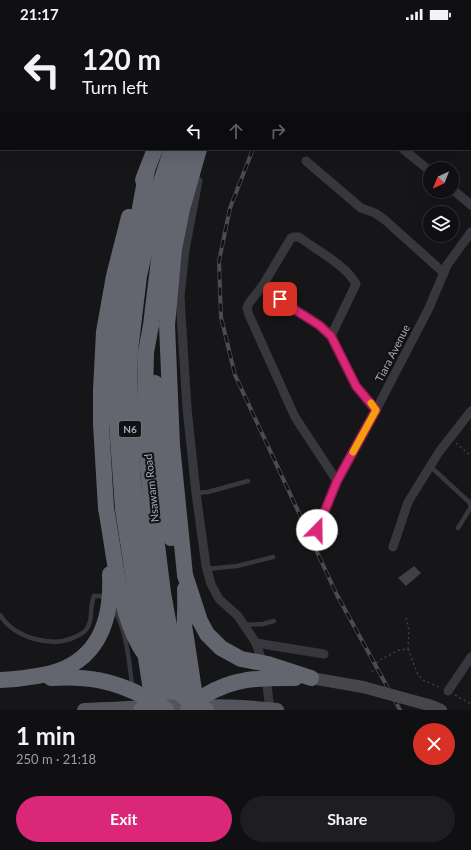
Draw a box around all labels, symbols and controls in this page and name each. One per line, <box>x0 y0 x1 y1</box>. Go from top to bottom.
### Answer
text: 21:17 <box>20 5 59 23</box>
text: 120 m <box>82 42 161 76</box>
icon: left <box>16 44 68 96</box>
text: Turn left <box>82 76 148 98</box>
icon: left <box>183 120 205 142</box>
icon: ahead <box>225 120 247 142</box>
icon: right <box>267 120 289 142</box>
north arrow <box>423 162 459 198</box>
map controls <box>423 162 459 242</box>
button: layers <box>423 206 459 242</box>
pin <box>263 282 297 316</box>
icon: arrive <box>269 288 291 310</box>
street label: Tiara Avenue <box>372 322 412 384</box>
road number: N6 <box>119 421 141 437</box>
street label: Nsawam Road <box>141 453 161 523</box>
position arrow <box>296 509 338 551</box>
text: 1 min <box>16 721 76 750</box>
button: close <box>413 723 455 765</box>
text: 250 m · 21:18 <box>16 751 96 767</box>
button: Exit <box>16 796 232 842</box>
button: Share <box>240 796 455 842</box>

